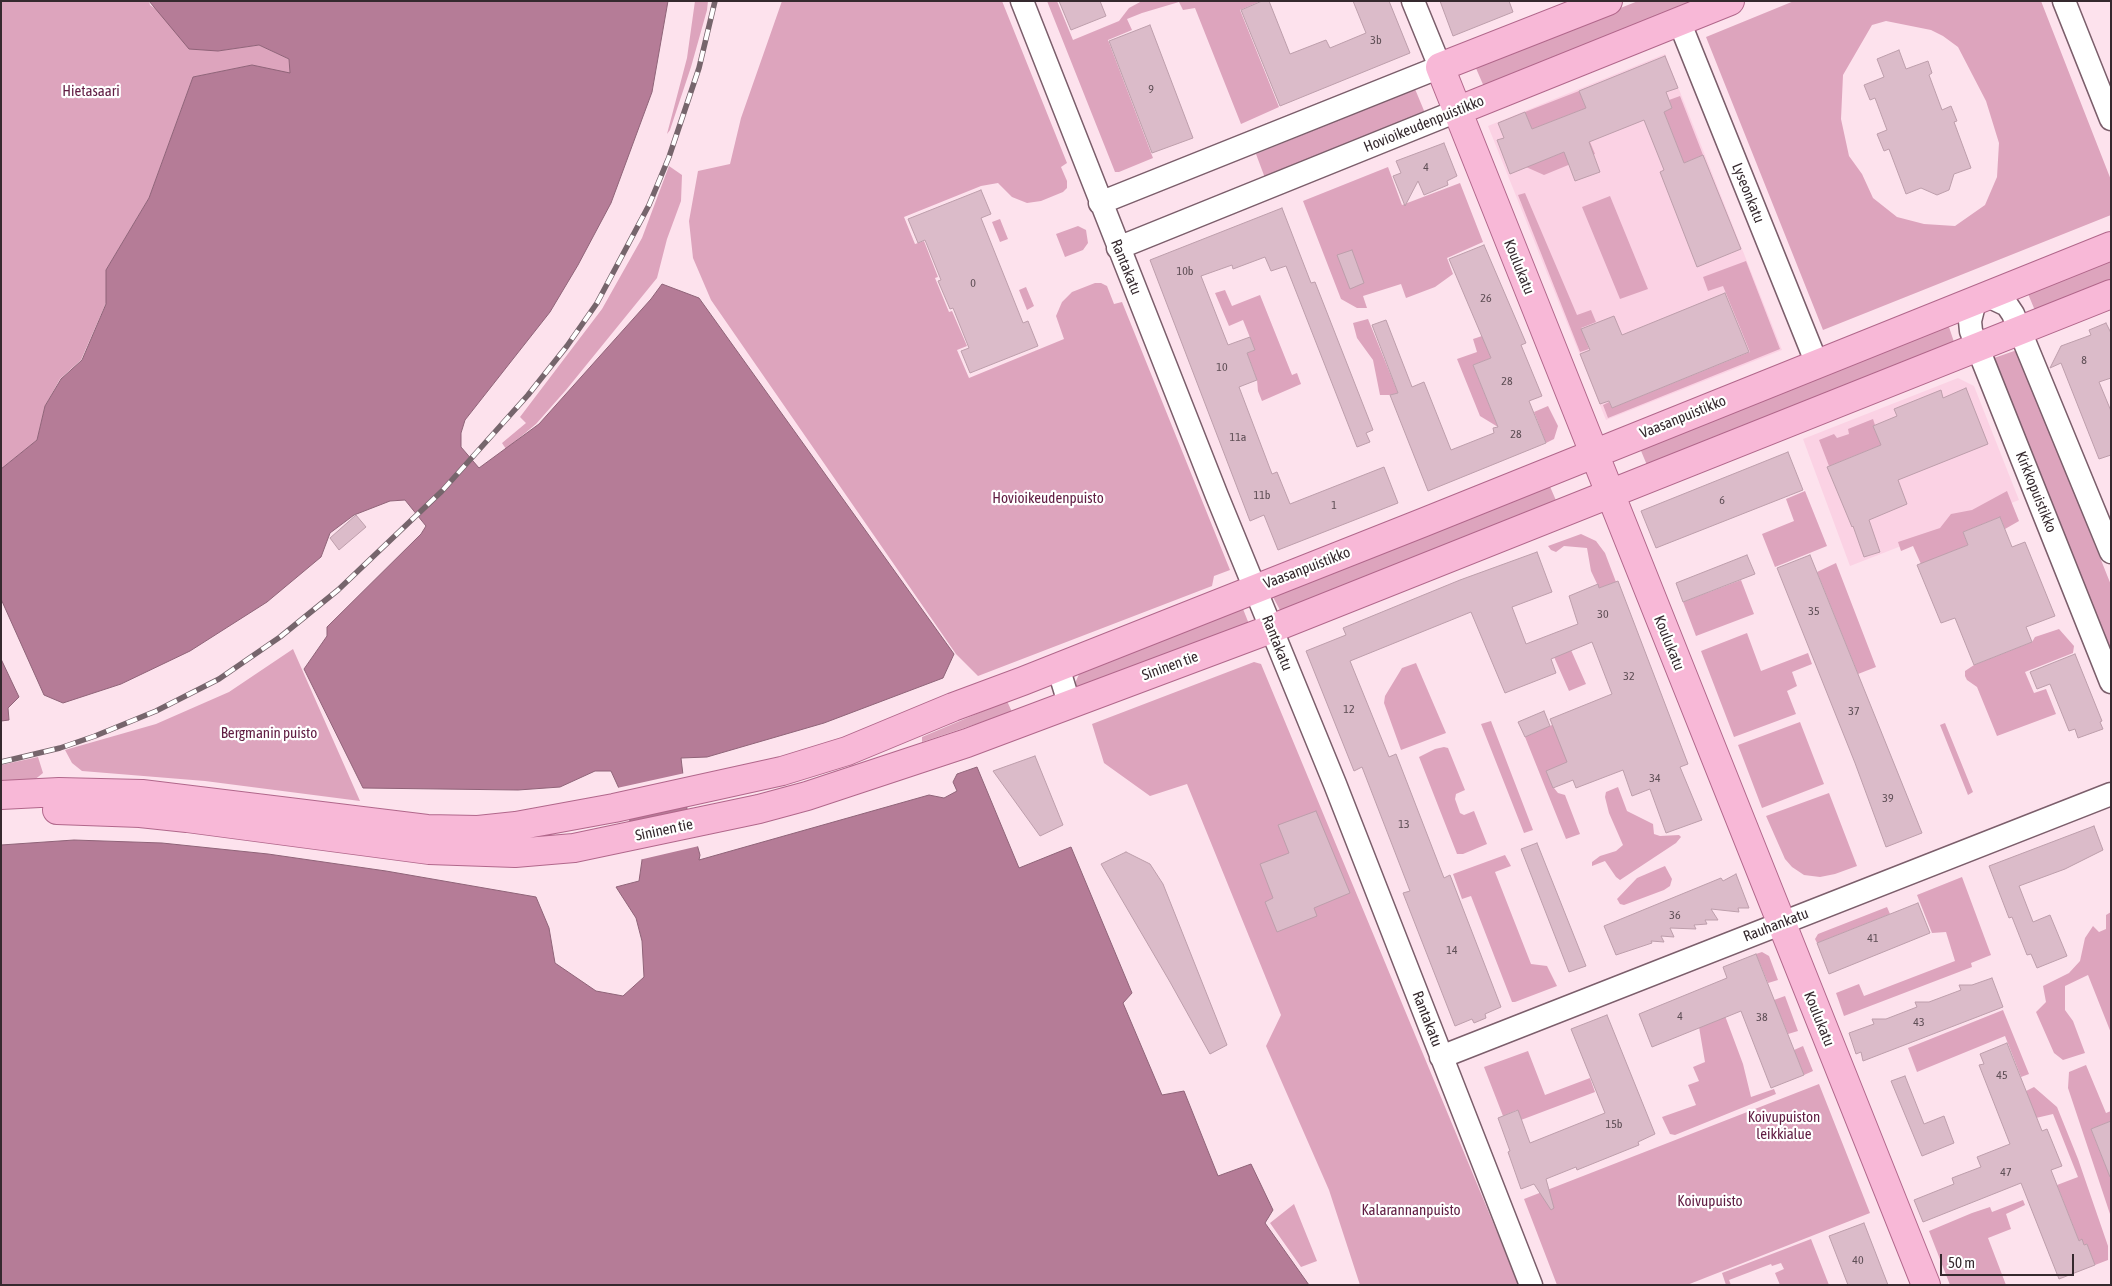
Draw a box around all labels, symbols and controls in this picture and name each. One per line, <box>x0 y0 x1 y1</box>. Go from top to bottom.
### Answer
house number: 3b <box>1370 33 1382 47</box>
park label: Hietasaari <box>62 82 120 100</box>
house number: 9 <box>1148 82 1154 96</box>
street label: Hovioikeudenpuistikko <box>1361 92 1487 156</box>
house number: 4 <box>1423 160 1429 174</box>
street label: Lyseonkatu <box>1728 160 1768 226</box>
street label: Rantakatu <box>1107 237 1145 297</box>
street label: Koulukatu <box>1500 237 1538 297</box>
house number: 10b <box>1177 264 1193 278</box>
house number: 0 <box>970 276 976 290</box>
house number: 26 <box>1480 291 1492 305</box>
house number: 8 <box>2081 353 2087 367</box>
house number: 10 <box>1216 360 1228 374</box>
house number: 28 <box>1501 374 1513 388</box>
street label: Vaasanpuistikko <box>1637 392 1729 442</box>
house number: 28 <box>1510 427 1522 441</box>
house number: 11a <box>1230 430 1246 444</box>
street label: Kirkkopuistikko <box>2012 449 2060 535</box>
house number: 11b <box>1254 488 1270 502</box>
park label: Hovioikeudenpuisto <box>992 489 1104 507</box>
house number: 6 <box>1719 493 1725 507</box>
house number: 1 <box>1331 498 1337 512</box>
street label: Vaasanpuistikko <box>1261 543 1353 593</box>
house number: 35 <box>1808 604 1820 618</box>
house number: 30 <box>1597 607 1609 621</box>
street label: Rantakatu <box>1258 613 1296 673</box>
street label: Koulukatu <box>1650 613 1688 673</box>
street label: Sininen tie <box>1139 648 1201 684</box>
house number: 32 <box>1623 669 1635 683</box>
house number: 12 <box>1343 702 1355 716</box>
house number: 37 <box>1848 704 1860 718</box>
park label: Bergmanin puisto <box>221 724 317 742</box>
house number: 34 <box>1649 771 1661 785</box>
house number: 39 <box>1882 791 1894 805</box>
street label: Sininen tie <box>634 815 694 845</box>
house number: 13 <box>1398 817 1410 831</box>
street label: Rauhankatu <box>1741 904 1811 946</box>
house number: 36 <box>1669 908 1681 922</box>
house number: 41 <box>1867 931 1879 945</box>
house number: 14 <box>1446 943 1458 957</box>
street label: Rantakatu <box>1408 989 1446 1049</box>
street label: Koulukatu <box>1800 989 1838 1049</box>
house number: 4 <box>1677 1009 1683 1023</box>
house number: 38 <box>1756 1010 1768 1024</box>
house number: 43 <box>1913 1015 1925 1029</box>
house number: 45 <box>1996 1068 2008 1082</box>
park label: Koivupuiston leikkialue <box>1748 1108 1820 1143</box>
house number: 15b <box>1606 1117 1622 1131</box>
house number: 47 <box>2000 1165 2012 1179</box>
park label: Koivupuisto <box>1677 1192 1743 1210</box>
park label: Kalarannanpuisto <box>1361 1201 1461 1219</box>
scale bar <box>1942 1244 2076 1276</box>
house number: 40 <box>1852 1253 1864 1267</box>
text: 50 m <box>1948 1254 1975 1271</box>

